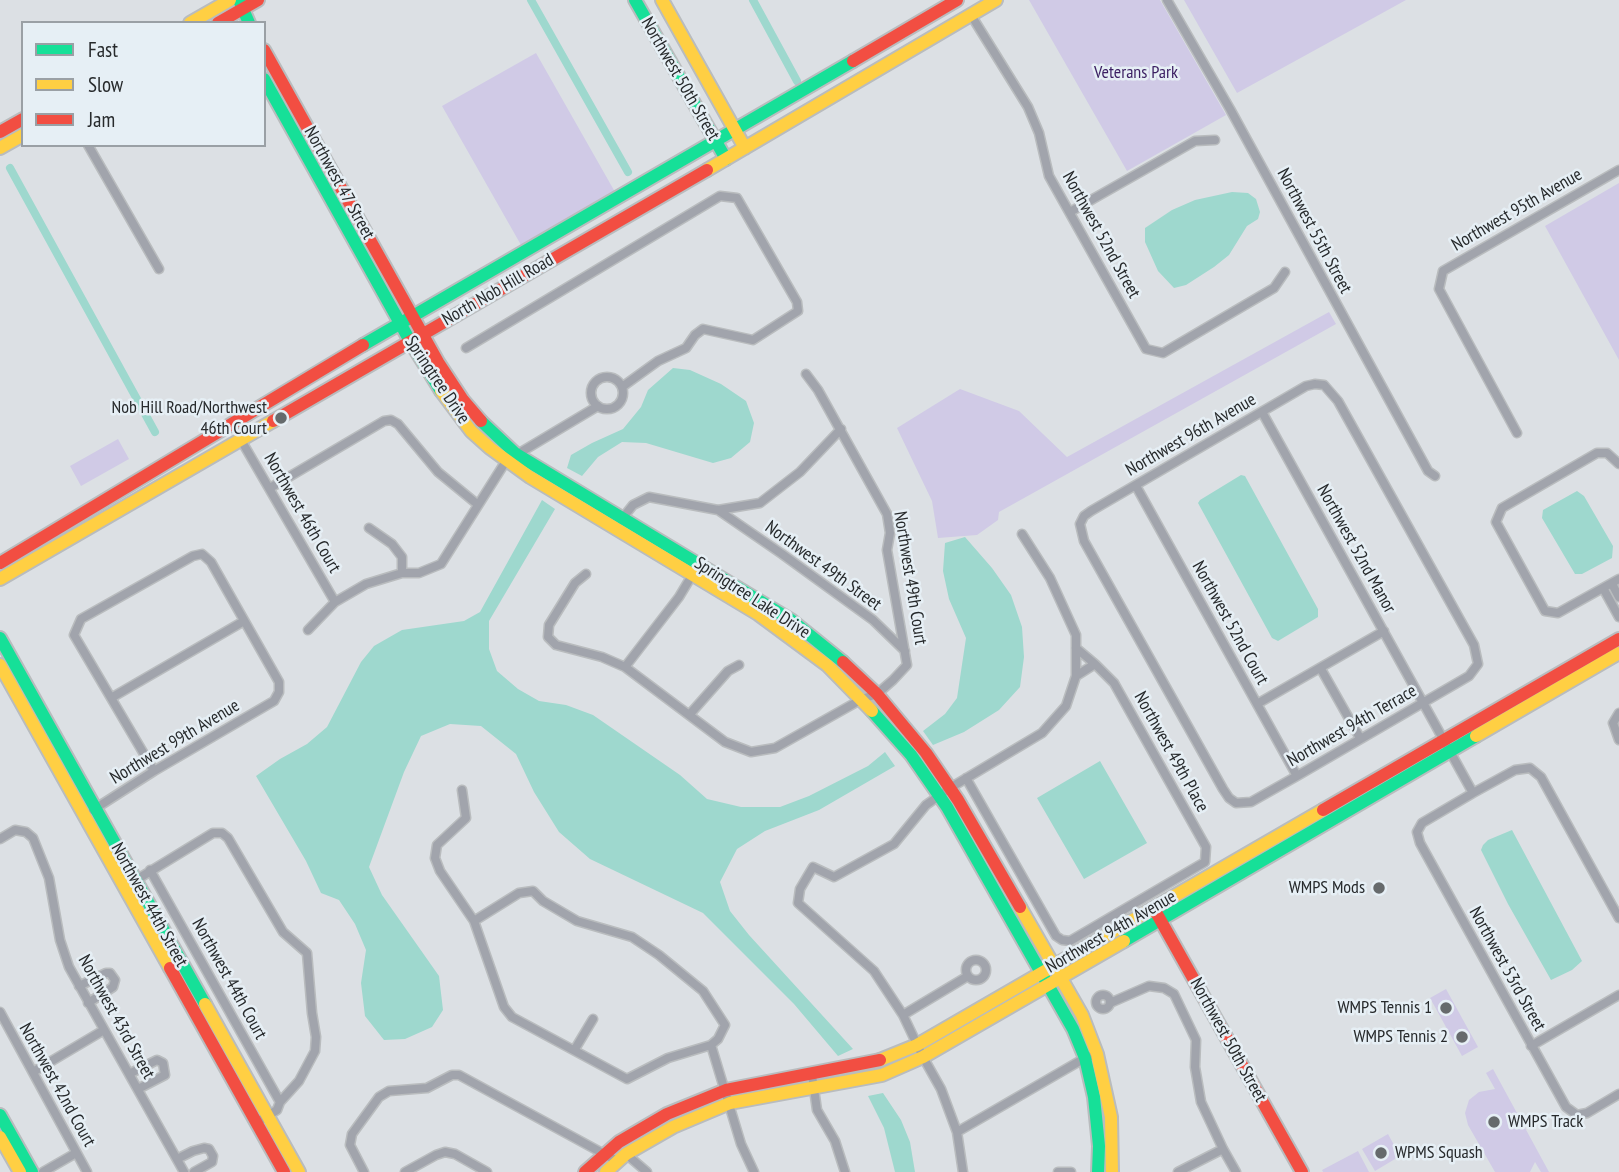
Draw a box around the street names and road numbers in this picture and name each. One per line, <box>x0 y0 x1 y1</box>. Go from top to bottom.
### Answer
street label: Northwest 50th Street <box>636 14 724 144</box>
street label: Northwest 47 Street <box>299 123 379 243</box>
street label: Northwest 95th Avenue <box>1448 164 1586 256</box>
street label: Northwest 55th Street <box>1272 165 1356 297</box>
street label: Northwest 52nd Street <box>1057 168 1145 302</box>
street label: North Nob Hill Road <box>438 249 558 331</box>
street label: Springtree Drive <box>400 332 474 428</box>
street label: Northwest 96th Avenue <box>1122 389 1260 481</box>
street label: Northwest 46th Court <box>259 449 345 577</box>
street label: Northwest 52nd Manor <box>1312 481 1400 617</box>
street label: Northwest 49th Court <box>889 510 931 646</box>
street label: Northwest 49th Street <box>761 517 885 615</box>
street label: Springtree Lake Drive <box>690 553 814 643</box>
street label: Northwest 52nd Court <box>1187 558 1273 688</box>
street label: Northwest 94th Terrace <box>1284 680 1420 772</box>
street label: Northwest 49th Place <box>1129 688 1213 816</box>
street label: Northwest 99th Avenue <box>107 695 243 789</box>
street label: Northwest 44th Street <box>106 839 192 971</box>
street label: Northwest 94th Avenue <box>1042 886 1180 978</box>
street label: Northwest 53rd Street <box>1464 903 1550 1035</box>
street label: Northwest 44th Court <box>187 915 271 1043</box>
street label: Northwest 43rd Street <box>73 951 159 1083</box>
street label: Northwest 50th Street <box>1185 974 1271 1106</box>
street label: Northwest 42nd Court <box>14 1020 100 1150</box>

